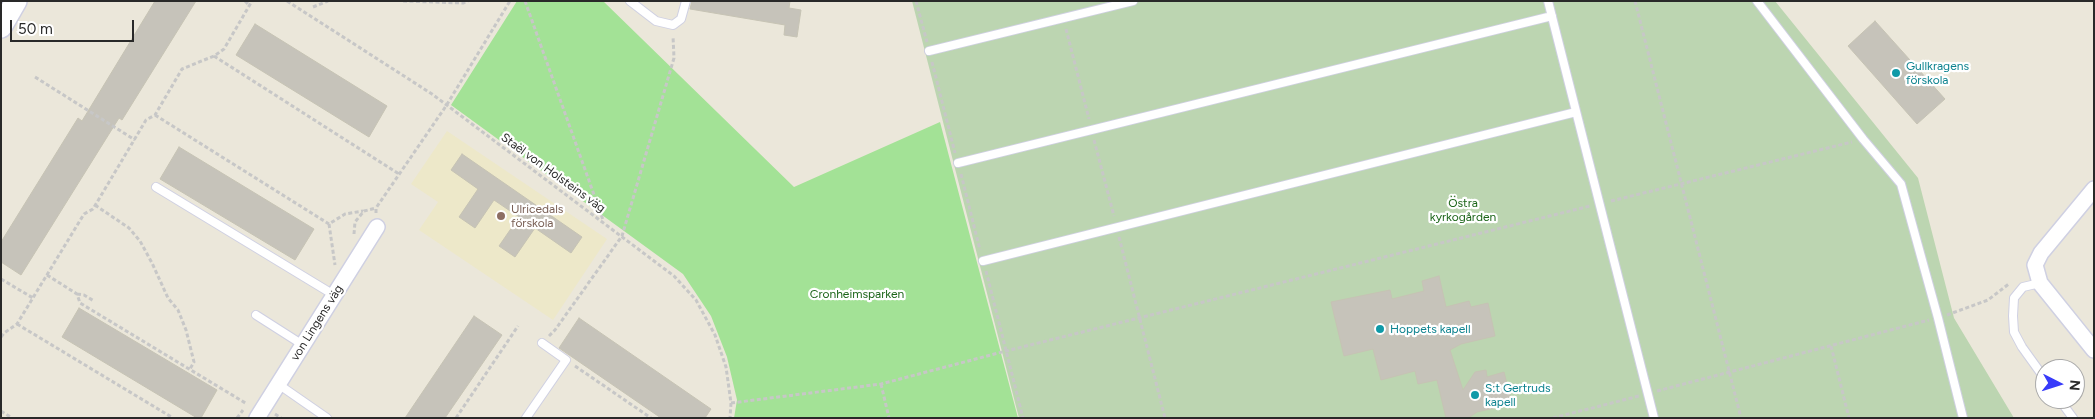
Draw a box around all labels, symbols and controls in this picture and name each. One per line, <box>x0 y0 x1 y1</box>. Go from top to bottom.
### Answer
scale bar <box>12 10 136 42</box>
text: 50 m <box>18 20 53 38</box>
place label: Gullkragens förskola <box>1906 59 1969 87</box>
marker: Gullkragens förskola <box>1890 67 1902 79</box>
street label: Staël von Holsteins väg <box>498 130 608 216</box>
park label: Östra kyrkogården <box>1430 196 1496 224</box>
place label: Ulricedals förskola <box>511 202 563 230</box>
marker: Ulricedals förskola <box>495 210 507 222</box>
street label: von Lingens väg <box>288 282 346 364</box>
park label: Cronheimsparken <box>810 287 904 301</box>
place label: Hoppets kapell <box>1390 322 1471 336</box>
marker: Hoppets kapell <box>1374 323 1386 335</box>
north arrow <box>2035 359 2085 409</box>
text: N <box>2066 379 2083 391</box>
place label: S:t Gertruds kapell <box>1485 381 1551 409</box>
marker: S:t Gertruds kapell <box>1469 389 1481 401</box>

